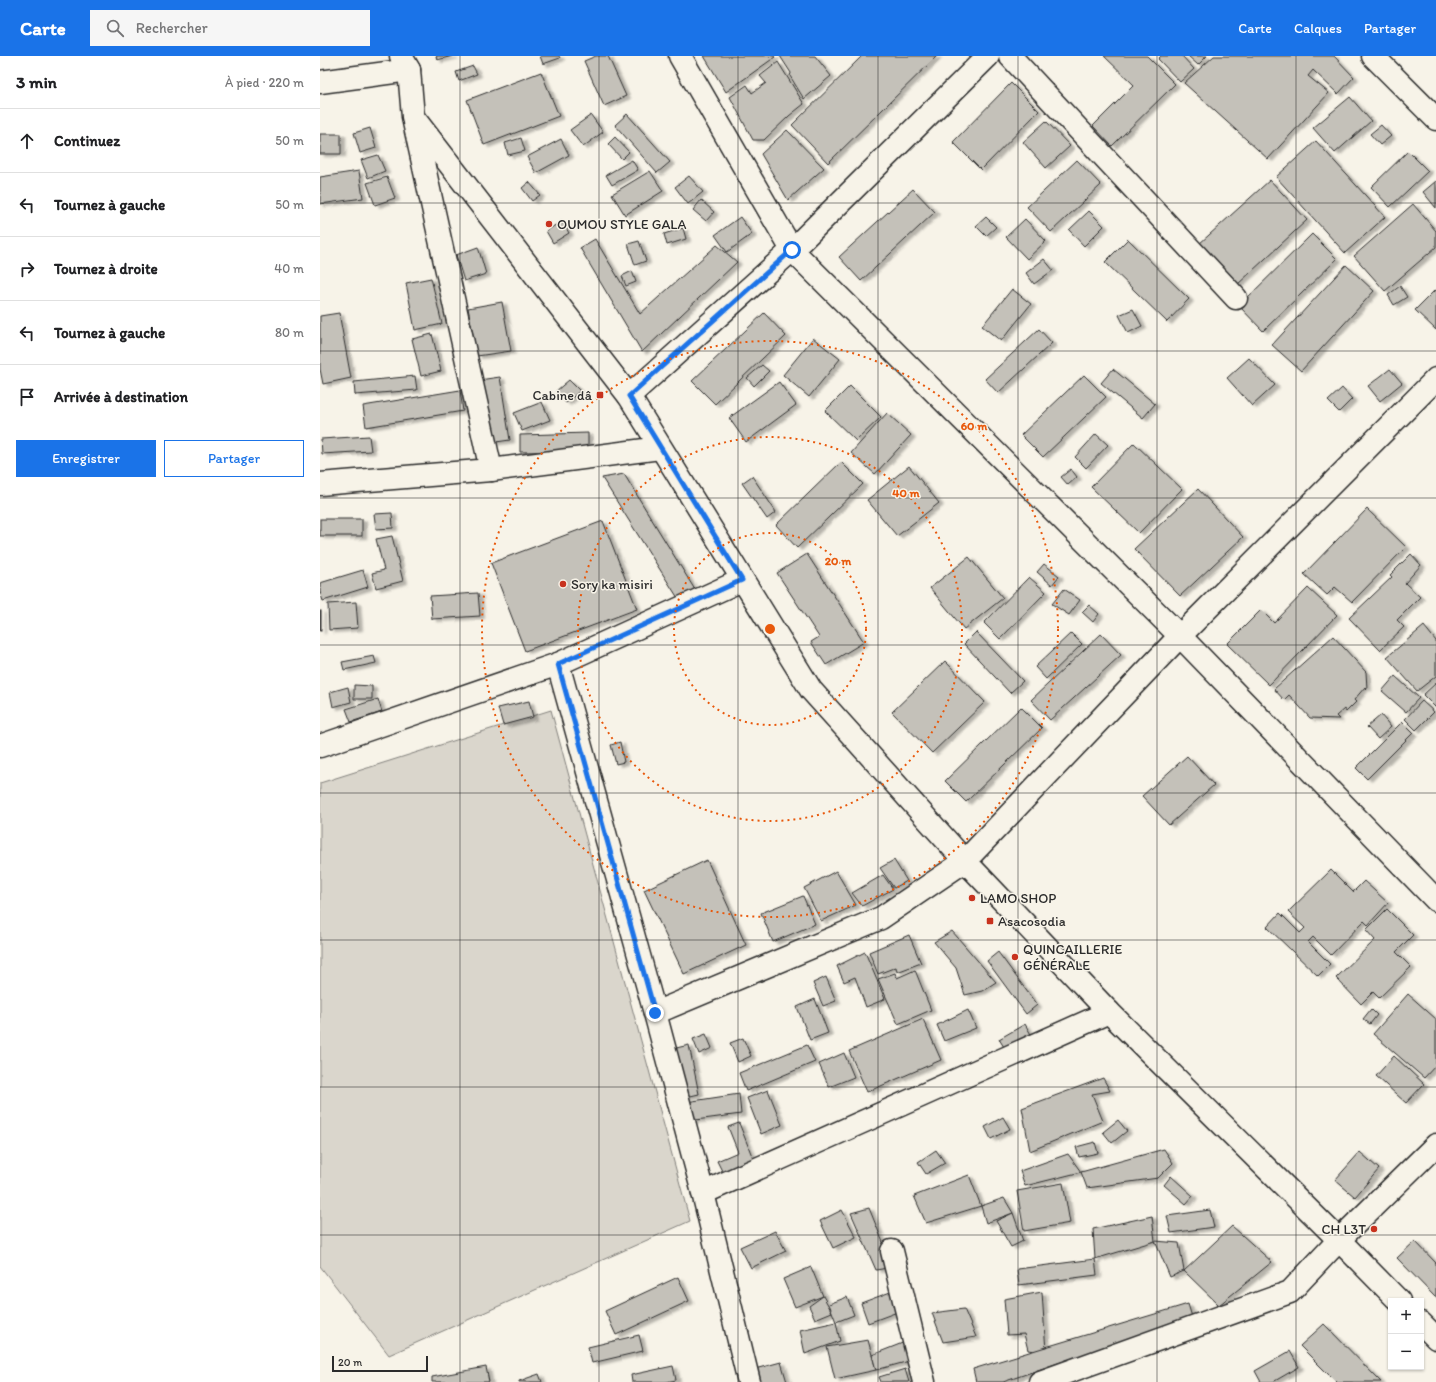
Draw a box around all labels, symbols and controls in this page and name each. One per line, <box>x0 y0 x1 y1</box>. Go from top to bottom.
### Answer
search box <box>90 10 370 46</box>
text: Carte <box>20 17 66 40</box>
icon: search <box>104 17 126 39</box>
text: Rechercher <box>136 19 208 37</box>
text: Carte <box>1238 20 1272 37</box>
text: Calques <box>1294 20 1342 37</box>
text: Partager <box>1364 20 1416 37</box>
text: 3 min <box>16 72 57 92</box>
text: À pied · 220 m <box>225 75 304 90</box>
icon: ahead <box>16 130 38 152</box>
text: Continuez <box>54 132 120 150</box>
text: 50 m <box>275 133 304 148</box>
icon: left <box>16 194 38 216</box>
text: Tournez à gauche <box>54 196 165 214</box>
text: 50 m <box>275 197 304 212</box>
place label: OUMOU STYLE GALA <box>557 216 686 233</box>
marker: OUMOU STYLE GALA <box>544 219 554 229</box>
route start <box>783 241 801 259</box>
icon: right <box>16 258 38 280</box>
text: Tournez à droite <box>54 260 158 278</box>
text: 40 m <box>274 261 304 276</box>
icon: left <box>16 322 38 344</box>
text: Tournez à gauche <box>54 324 165 342</box>
text: 80 m <box>275 325 304 340</box>
icon: arrive <box>16 386 38 408</box>
place label: Cabine dâ <box>533 387 593 404</box>
text: Arrivée à destination <box>54 388 188 406</box>
marker: Cabine dâ <box>595 390 605 400</box>
text: 60 m <box>961 419 988 433</box>
button: Enregistrer <box>16 440 156 477</box>
button: Partager <box>164 440 304 477</box>
text: 40 m <box>892 486 921 500</box>
text: 20 m <box>825 554 852 568</box>
place label: Sory ka misiri <box>571 576 653 593</box>
marker: Sory ka misiri <box>558 579 568 589</box>
centre of rings <box>763 622 777 636</box>
place label: LAMO SHOP <box>980 890 1056 907</box>
marker: LAMO SHOP <box>967 893 977 903</box>
place label: Asacosodia <box>998 913 1066 930</box>
marker: Asacosodia <box>985 916 995 926</box>
place label: QUINCAILLERIE GÉNÉRALE <box>1023 941 1123 974</box>
marker: QUINCAILLERIE GÉNÉRALE <box>1010 952 1020 962</box>
route end <box>646 1004 664 1022</box>
place label: CH L3T <box>1322 1221 1366 1238</box>
marker: CH L3T <box>1369 1224 1379 1234</box>
map controls <box>1388 1298 1424 1370</box>
button: + <box>1388 1298 1424 1334</box>
button: − <box>1388 1334 1424 1370</box>
scale bar <box>332 1354 428 1373</box>
text: 20 m <box>338 1356 362 1369</box>

